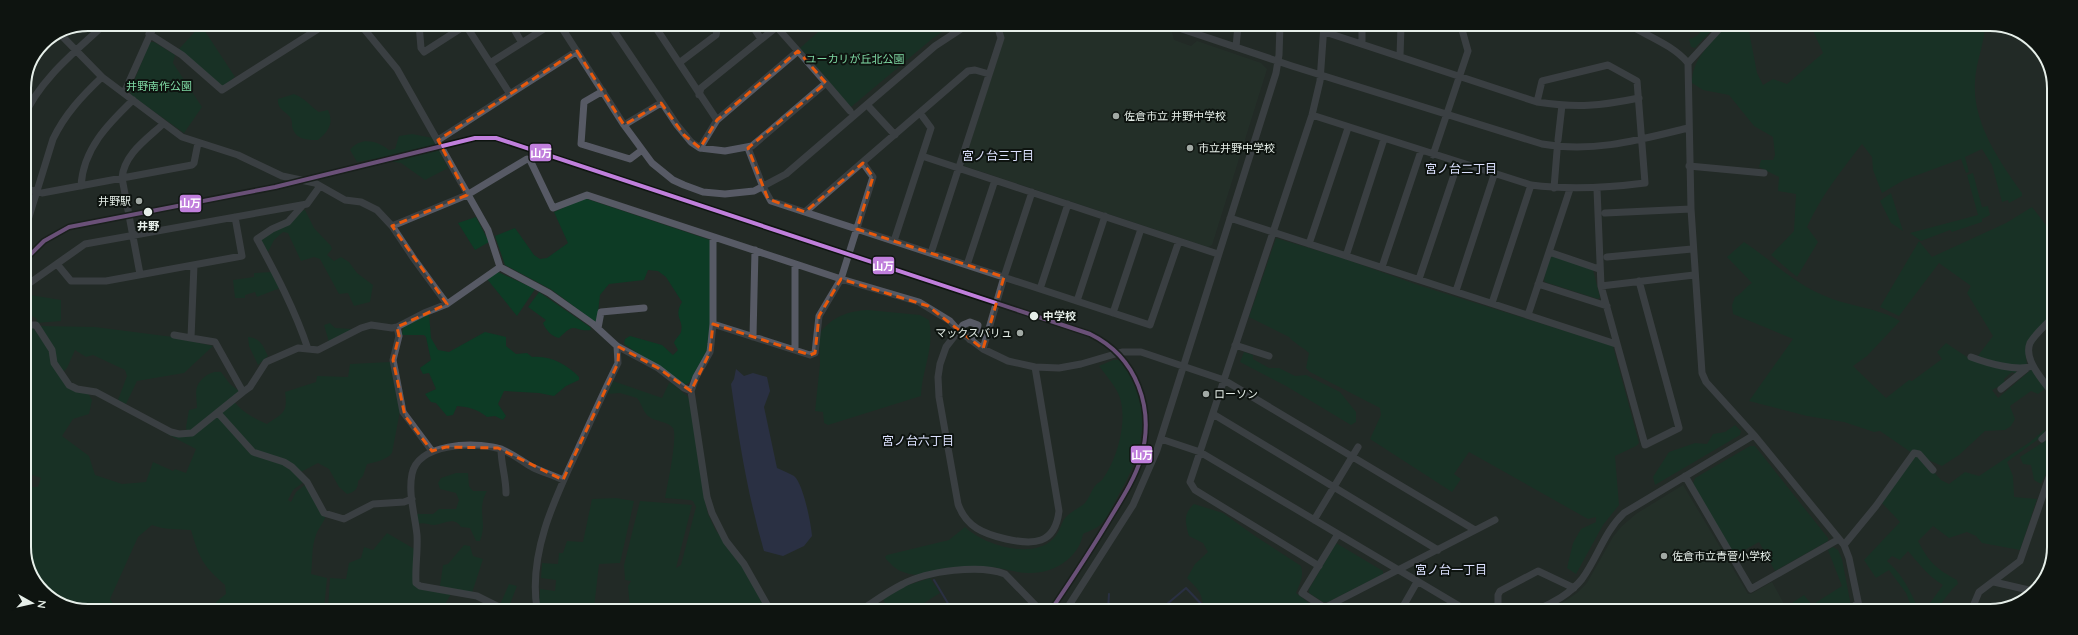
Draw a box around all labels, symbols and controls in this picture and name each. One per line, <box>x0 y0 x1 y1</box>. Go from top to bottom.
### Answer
park label: ユーカリが丘北公園 <box>806 52 905 66</box>
park label: 井野南作公園 <box>126 79 192 93</box>
place label: 佐倉市立 井野中学校 <box>1124 109 1226 123</box>
marker: 佐倉市立 井野中学校 <box>1111 111 1121 121</box>
place label: 市立井野中学校 <box>1198 141 1275 155</box>
line badge: 山万 <box>529 143 552 162</box>
marker: 市立井野中学校 <box>1185 143 1195 153</box>
text: 山万 <box>530 146 552 160</box>
district label: 宮ノ台三丁目 <box>962 148 1034 163</box>
district label: 宮ノ台二丁目 <box>1425 161 1497 176</box>
place label: 井野駅 <box>98 194 131 208</box>
line badge: 山万 <box>179 194 202 213</box>
marker: 井野駅 <box>134 196 144 206</box>
text: 山万 <box>179 196 201 210</box>
marker: 井野 <box>142 206 154 218</box>
place label: 井野 <box>137 219 160 233</box>
line badge: 山万 <box>872 256 895 275</box>
text: 山万 <box>872 259 894 273</box>
place label: 中学校 <box>1043 309 1076 323</box>
marker: 中学校 <box>1028 310 1040 322</box>
place label: マックスバリュ <box>935 326 1012 340</box>
marker: マックスバリュ <box>1015 328 1025 338</box>
place label: ローソン <box>1214 387 1258 401</box>
marker: ローソン <box>1201 389 1211 399</box>
district label: 宮ノ台六丁目 <box>882 433 954 448</box>
line badge: 山万 <box>1130 445 1153 464</box>
text: 山万 <box>1131 448 1153 462</box>
place label: 佐倉市立青菅小学校 <box>1672 549 1771 563</box>
marker: 佐倉市立青菅小学校 <box>1659 551 1669 561</box>
district label: 宮ノ台一丁目 <box>1415 562 1487 577</box>
north arrow <box>12 583 52 623</box>
text: N <box>34 599 49 609</box>

